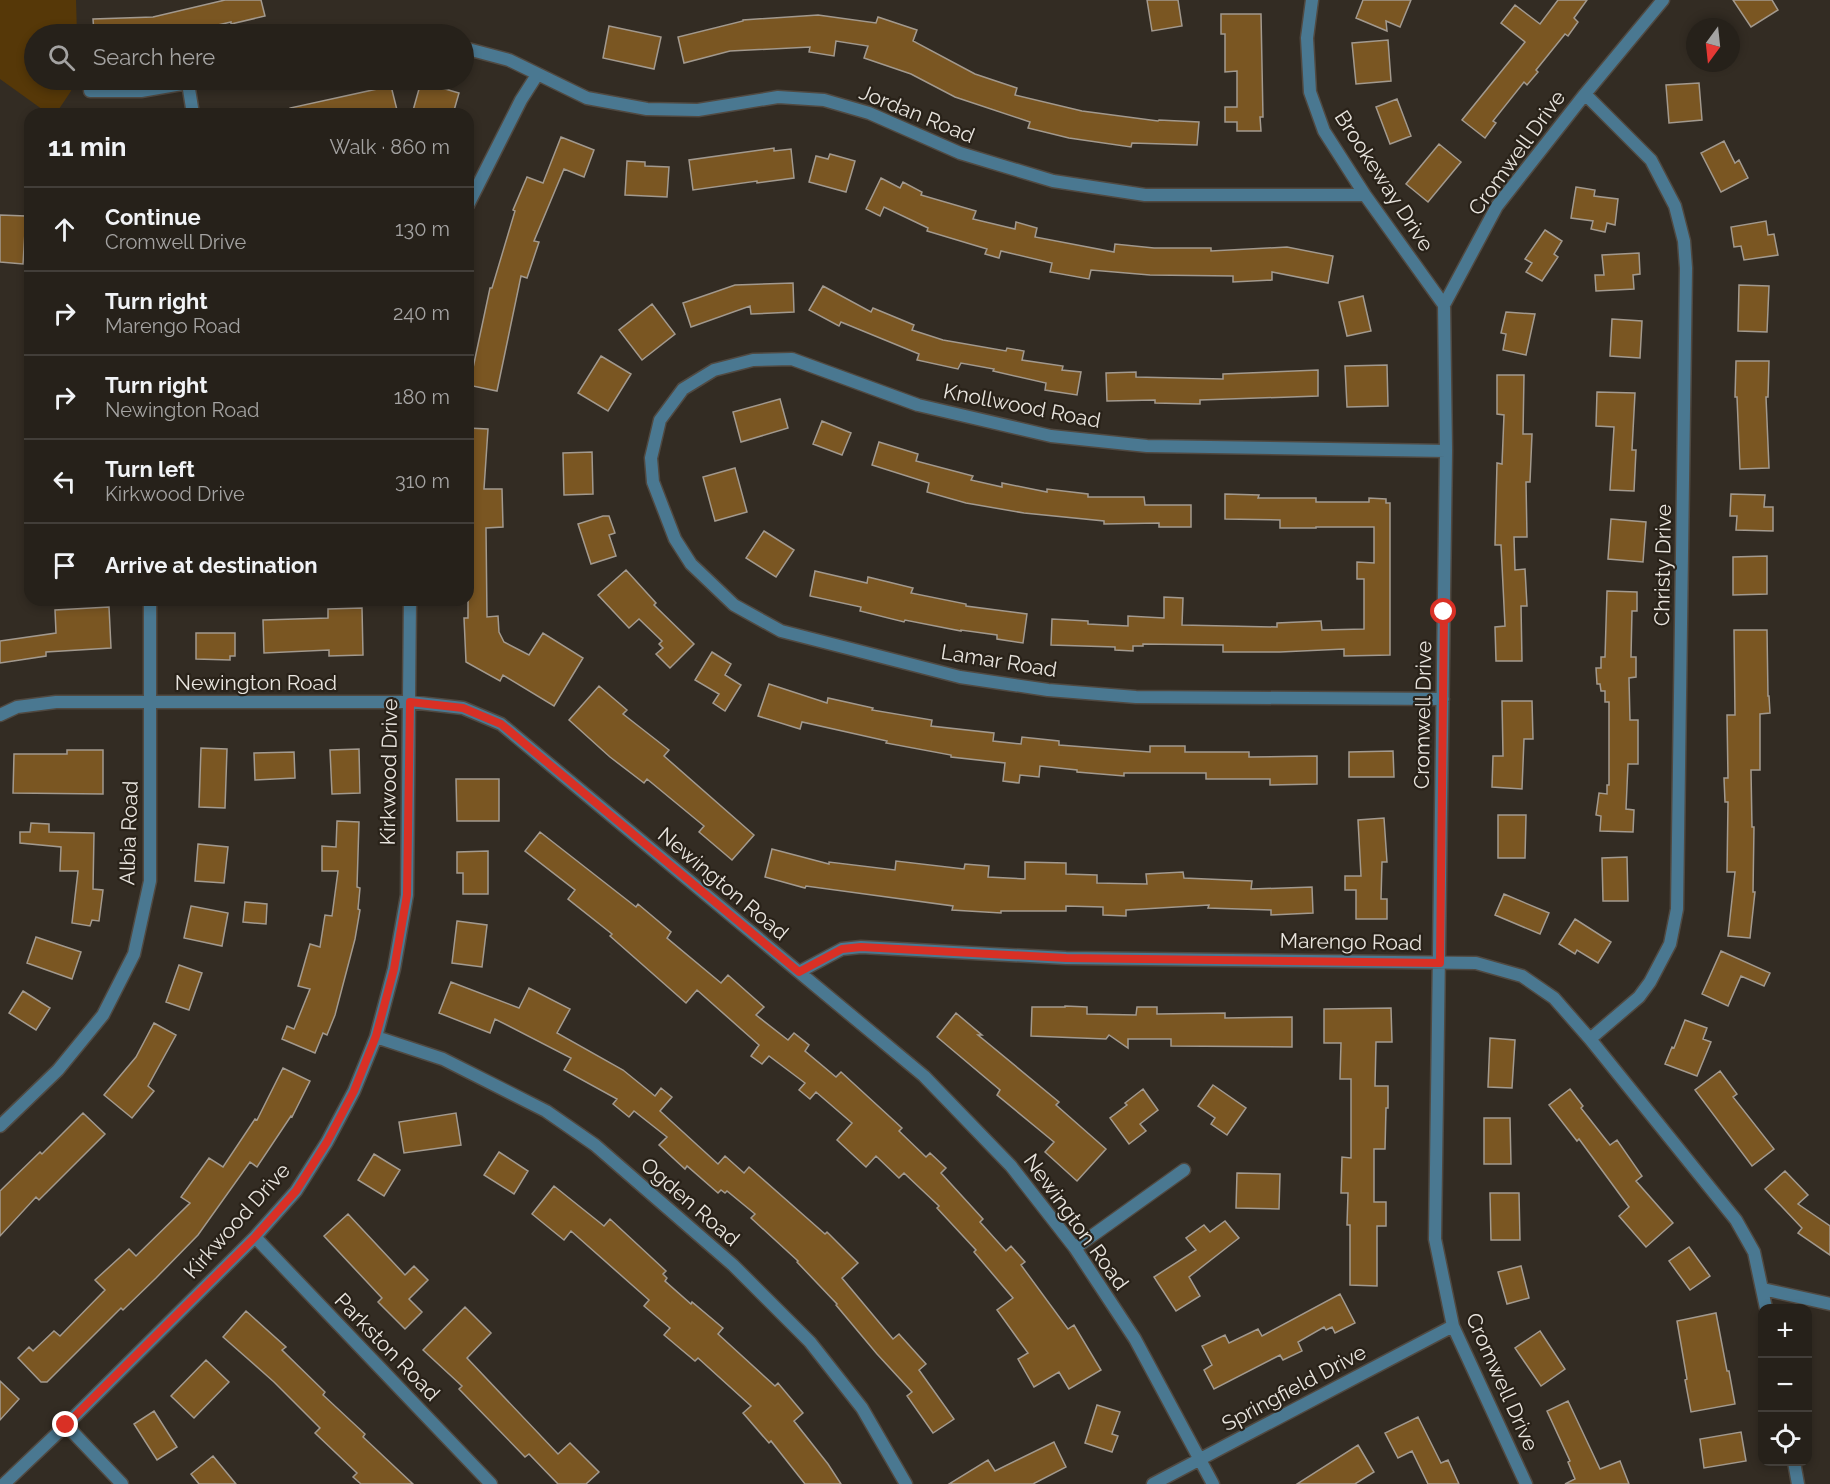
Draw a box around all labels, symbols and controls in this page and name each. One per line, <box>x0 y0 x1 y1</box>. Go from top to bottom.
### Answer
north arrow <box>1686 18 1740 72</box>
search box <box>24 24 474 90</box>
icon: search <box>45 41 78 74</box>
text: Search here <box>93 44 215 70</box>
street label: Jordan Road <box>856 79 978 148</box>
street label: Cromwell Drive <box>1463 85 1570 220</box>
street label: Brookeway Drive <box>1330 106 1439 256</box>
text: 11 min <box>48 132 126 162</box>
text: Walk · 860 m <box>330 135 450 159</box>
text: Continue <box>105 204 201 230</box>
icon: ahead <box>48 213 81 246</box>
text: 130 m <box>395 217 450 241</box>
text: Cromwell Drive <box>105 230 246 254</box>
text: Turn right <box>105 288 208 314</box>
icon: right <box>48 297 81 330</box>
text: 240 m <box>393 301 450 325</box>
text: Marengo Road <box>105 314 241 338</box>
text: Turn right <box>105 372 208 398</box>
street label: Knollwood Road <box>941 378 1103 433</box>
icon: right <box>48 381 81 414</box>
text: 180 m <box>394 385 450 409</box>
text: Newington Road <box>105 398 260 422</box>
text: Turn left <box>105 456 195 482</box>
icon: left <box>48 465 81 498</box>
text: 310 m <box>395 469 450 493</box>
text: Kirkwood Drive <box>105 482 245 506</box>
street label: Christy Drive <box>1649 504 1676 626</box>
icon: arrive <box>48 549 81 582</box>
text: Arrive at destination <box>105 552 318 578</box>
route start <box>1430 598 1456 624</box>
street label: Lamar Road <box>939 639 1059 682</box>
street label: Cromwell Drive <box>1409 641 1436 789</box>
street label: Newington Road <box>175 670 337 695</box>
street label: Kirkwood Drive <box>375 698 402 846</box>
street label: Albia Road <box>114 780 143 886</box>
street label: Newington Road <box>653 822 794 945</box>
street label: Marengo Road <box>1280 928 1422 955</box>
street label: Newington Road <box>1019 1149 1134 1295</box>
street label: Ogden Road <box>636 1152 745 1251</box>
street label: Kirkwood Drive <box>178 1158 295 1284</box>
street label: Parkston Road <box>330 1287 445 1406</box>
map controls <box>1758 1304 1812 1466</box>
button: + <box>1758 1304 1812 1358</box>
street label: Cromwell Drive <box>1461 1309 1544 1455</box>
street label: Springfield Drive <box>1217 1339 1370 1436</box>
button: − <box>1758 1358 1812 1412</box>
route end <box>52 1411 78 1437</box>
button: locate <box>1758 1412 1812 1466</box>

